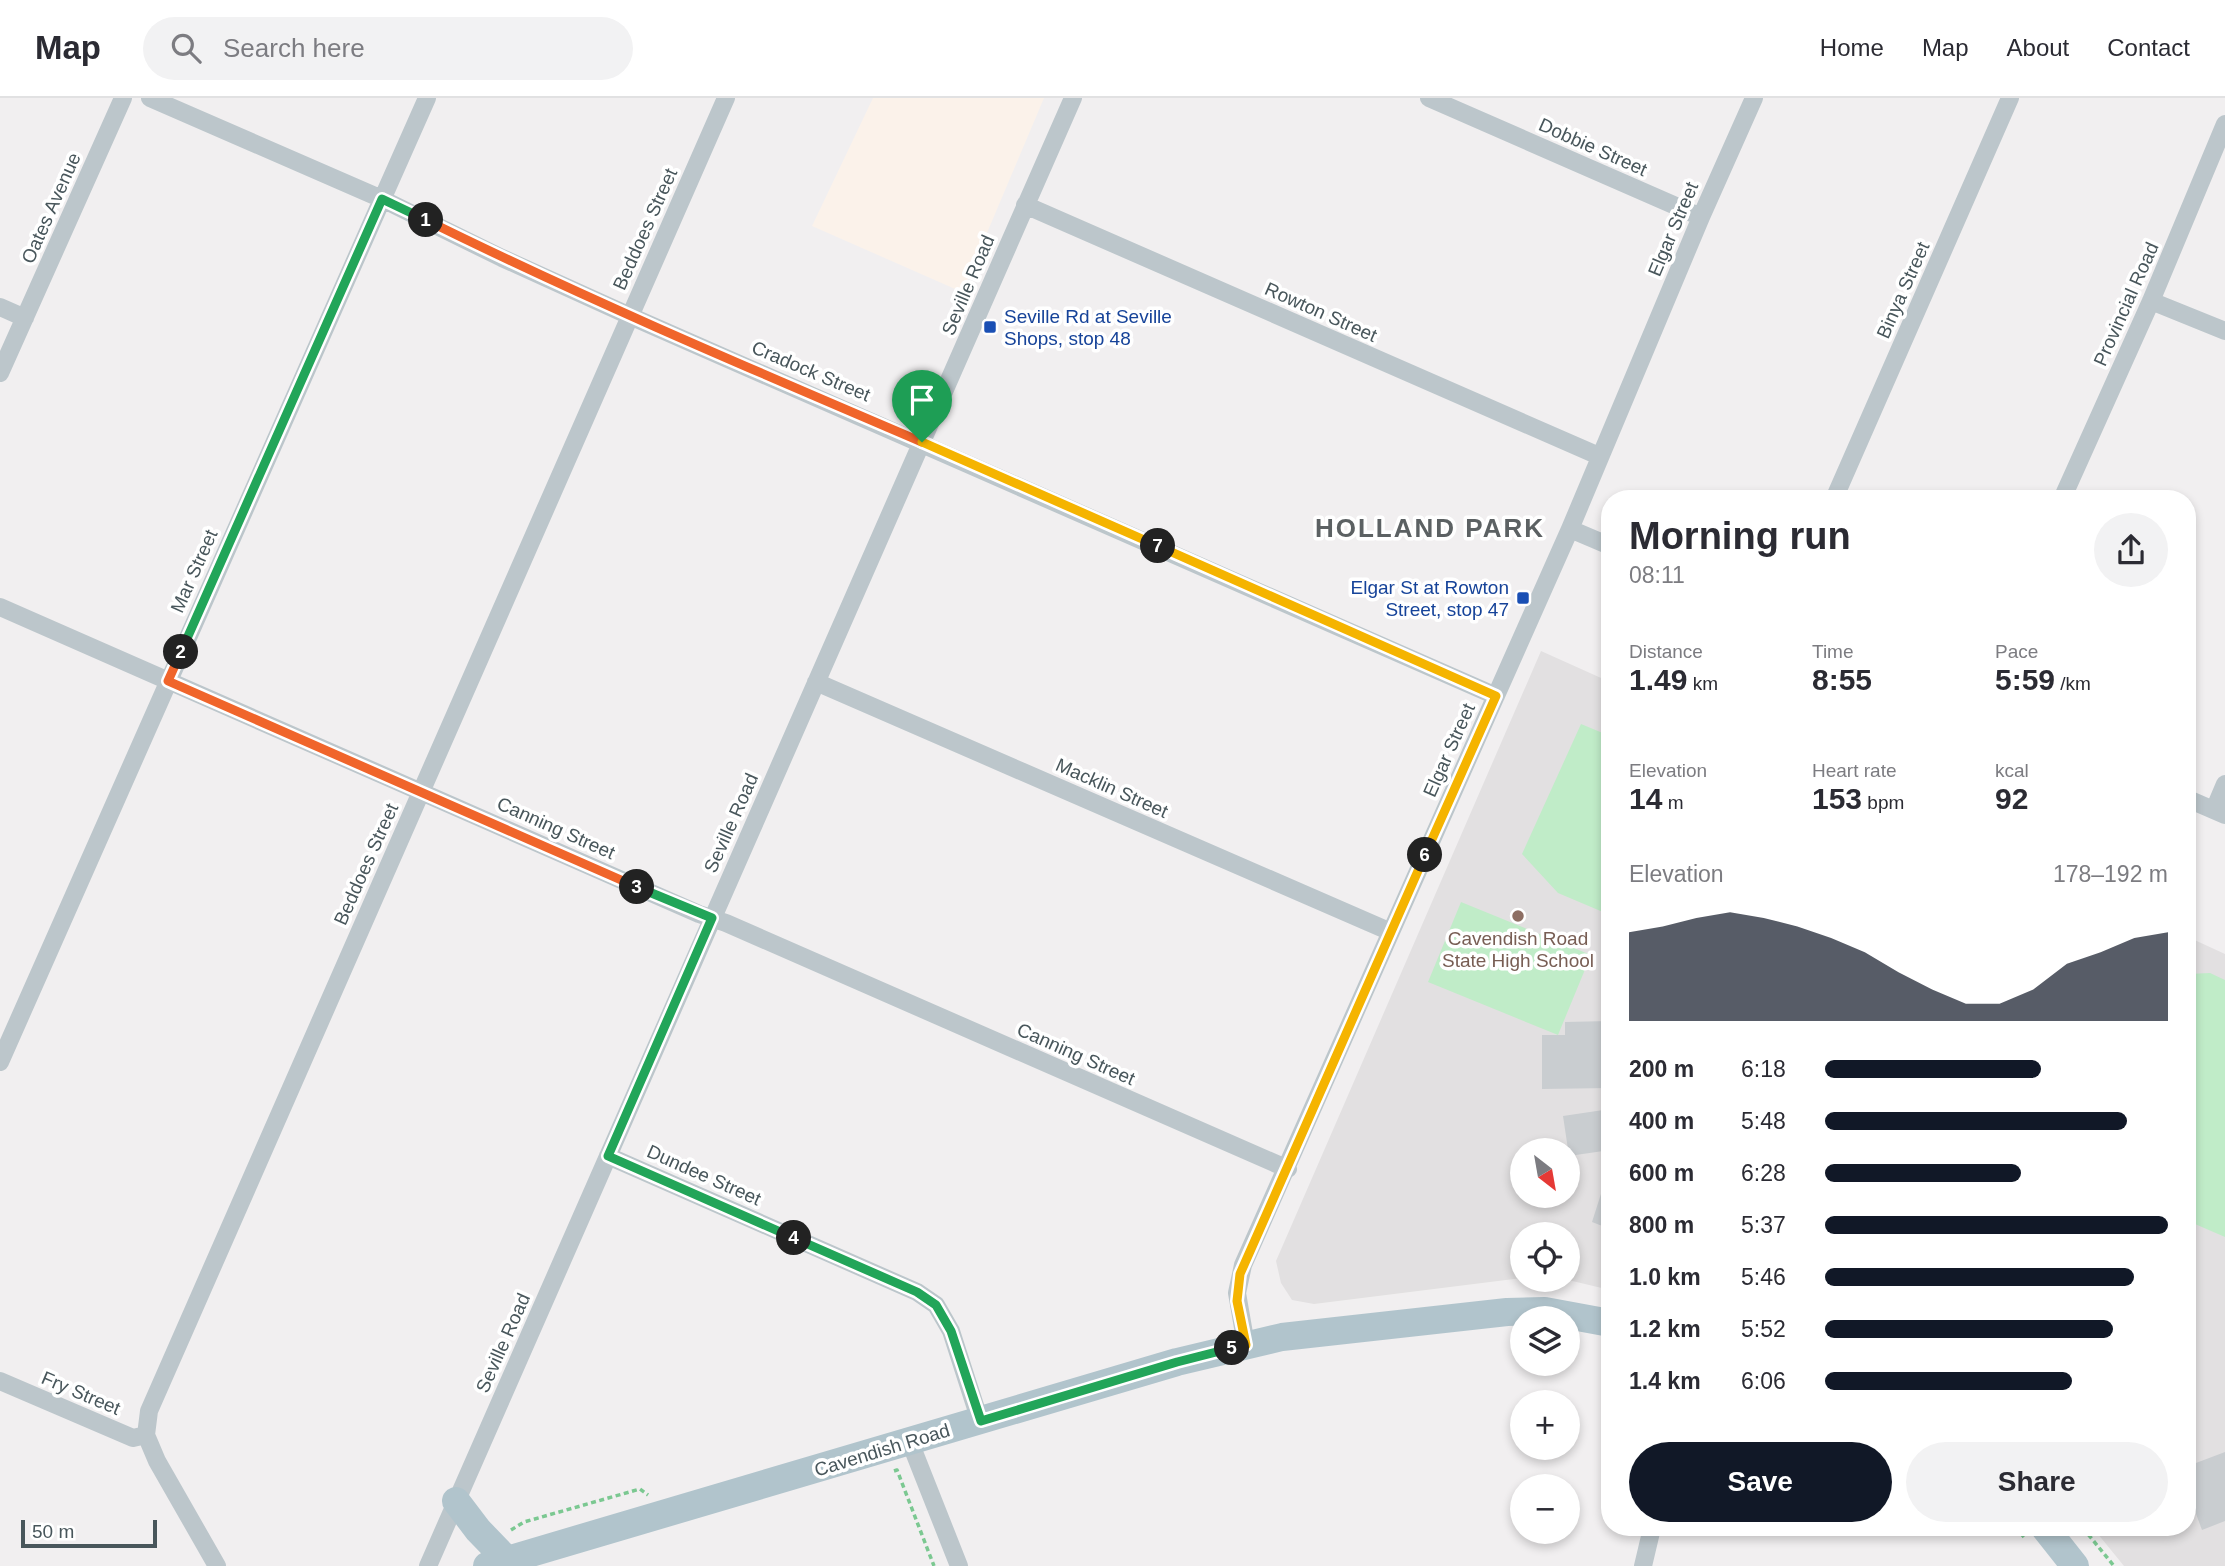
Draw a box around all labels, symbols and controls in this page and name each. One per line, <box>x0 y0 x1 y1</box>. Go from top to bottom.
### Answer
search box <box>143 17 633 80</box>
text: Map <box>35 29 101 66</box>
icon: search <box>167 29 205 67</box>
text: Search here <box>223 33 365 63</box>
text: Home <box>1820 34 1884 61</box>
text: Map <box>1922 34 1969 61</box>
text: About <box>2007 34 2069 61</box>
text: Contact <box>2107 34 2190 61</box>
street label: Dobbie Street <box>1536 114 1651 181</box>
street label: Oates Avenue <box>17 149 85 267</box>
street label: Beddoes Street <box>609 164 682 293</box>
street label: Elgar Street <box>1644 178 1703 279</box>
pin: 1 <box>408 202 444 238</box>
text: 1 <box>420 209 431 230</box>
street label: Seville Road <box>937 232 999 338</box>
street label: Binya Street <box>1872 238 1934 342</box>
street label: Provincial Road <box>2089 239 2163 369</box>
street label: Rowton Street <box>1262 278 1381 346</box>
place label: Seville Rd at Seville Shops, stop 48 <box>1004 306 1172 349</box>
marker: Seville Rd at Seville Shops, stop 48 <box>982 319 998 335</box>
street label: Cradock Street <box>749 337 874 406</box>
pin <box>892 370 952 442</box>
icon: arrive <box>903 381 941 419</box>
district label: HOLLAND PARK <box>1315 513 1545 543</box>
button: share <box>2094 513 2168 587</box>
text: Morning run <box>1629 515 1851 557</box>
street label: Mar Street <box>166 526 222 616</box>
pin: 7 <box>1140 528 1176 564</box>
text: 7 <box>1152 535 1163 556</box>
text: 08:11 <box>1629 562 1685 588</box>
place label: Elgar St at Rowton Street, stop 47 <box>1351 577 1509 620</box>
marker: Elgar St at Rowton Street, stop 47 <box>1515 590 1531 606</box>
pin: 2 <box>164 634 198 670</box>
text: 2 <box>175 641 186 662</box>
text: Distance <box>1629 641 1703 662</box>
text: Time <box>1812 641 1854 662</box>
text: Pace <box>1995 641 2038 662</box>
text: 1.49 <box>1629 663 1687 696</box>
text: 8:55 <box>1812 663 1872 696</box>
text: 5:59 <box>1995 663 2055 696</box>
text: km <box>1687 673 1718 694</box>
text: /km <box>2055 673 2091 694</box>
street label: Elgar Street <box>1419 699 1479 800</box>
street label: Macklin Street <box>1053 754 1172 822</box>
text: Elevation <box>1629 760 1707 781</box>
text: Heart rate <box>1812 760 1896 781</box>
text: kcal <box>1995 760 2029 781</box>
street label: Seville Road <box>700 770 762 876</box>
text: 14 <box>1629 782 1662 815</box>
text: 153 <box>1812 782 1862 815</box>
text: 92 <box>1995 782 2028 815</box>
text: m <box>1662 792 1683 813</box>
text: bpm <box>1862 792 1904 813</box>
street label: Canning Street <box>494 793 619 864</box>
street label: Beddoes Street <box>330 799 403 928</box>
pin: 6 <box>1408 838 1442 872</box>
text: 6 <box>1419 844 1430 865</box>
text: Elevation <box>1629 861 1724 887</box>
text: 178–192 m <box>2053 861 2168 887</box>
pin: 3 <box>620 870 654 904</box>
text: 3 <box>631 876 642 897</box>
marker: Cavendish Road State High School <box>1510 908 1526 924</box>
place label: Cavendish Road State High School <box>1442 928 1594 971</box>
street label: Canning Street <box>1014 1019 1139 1090</box>
text: 200 m <box>1629 1056 1694 1082</box>
text: 6:18 <box>1741 1056 1786 1082</box>
text: 400 m <box>1629 1108 1694 1134</box>
text: 5:48 <box>1741 1108 1786 1134</box>
north arrow <box>1510 1138 1580 1208</box>
map controls <box>1510 1138 1580 1544</box>
street label: Dundee Street <box>644 1140 765 1210</box>
text: 600 m <box>1629 1160 1694 1186</box>
text: 6:28 <box>1741 1160 1786 1186</box>
text: 800 m <box>1629 1212 1694 1238</box>
text: 5:37 <box>1741 1212 1786 1238</box>
pin: 4 <box>776 1220 812 1256</box>
button: locate <box>1510 1222 1580 1292</box>
text: 4 <box>788 1227 799 1248</box>
text: 1.0 km <box>1629 1264 1701 1290</box>
text: 5:46 <box>1741 1264 1786 1290</box>
street label: Seville Road <box>472 1290 534 1396</box>
button: layers <box>1510 1306 1580 1376</box>
text: 1.2 km <box>1629 1316 1701 1342</box>
text: 5:52 <box>1741 1316 1786 1342</box>
pin: 5 <box>1214 1330 1250 1366</box>
text: 5 <box>1226 1337 1237 1358</box>
street label: Fry Street <box>39 1367 124 1419</box>
text: 1.4 km <box>1629 1368 1701 1394</box>
text: 6:06 <box>1741 1368 1786 1394</box>
button: + <box>1510 1390 1580 1460</box>
street label: Cavendish Road <box>812 1419 952 1481</box>
button: Save <box>1629 1442 1892 1522</box>
button: Share <box>1906 1442 2168 1522</box>
button: − <box>1510 1474 1580 1544</box>
scale bar <box>21 1517 158 1549</box>
text: 50 m <box>32 1521 74 1542</box>

